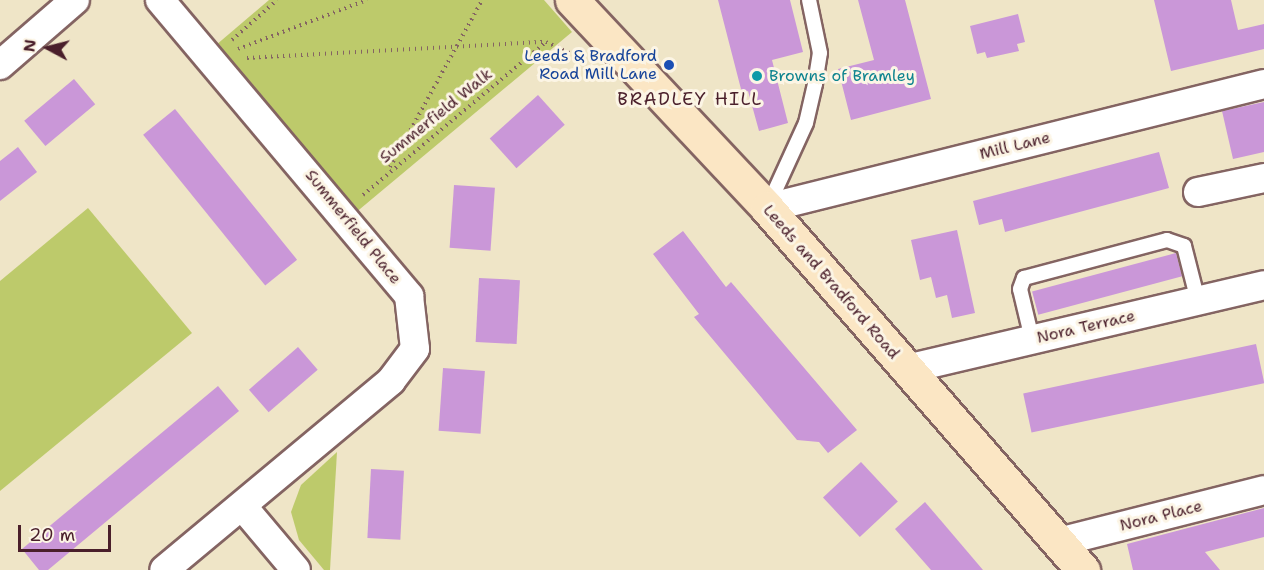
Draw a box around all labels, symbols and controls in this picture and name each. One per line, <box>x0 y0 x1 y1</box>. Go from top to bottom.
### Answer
north arrow <box>18 18 78 78</box>
text: N <box>18 38 41 53</box>
place label: Leeds & Bradford Road Mill Lane <box>524 46 657 84</box>
marker: Leeds & Bradford Road Mill Lane <box>662 58 676 72</box>
street label: Summerfield Walk <box>376 65 496 167</box>
place label: Browns of Bramley <box>769 66 915 86</box>
marker: Browns of Bramley <box>750 69 764 83</box>
district label: BRADLEY HILL <box>617 88 763 110</box>
street label: Mill Lane <box>978 128 1052 164</box>
street label: Summerfield Place <box>301 166 405 288</box>
street label: Leeds and Bradford Road <box>759 201 903 363</box>
street label: Nora Terrace <box>1035 306 1137 348</box>
street label: Nora Place <box>1118 496 1204 536</box>
scale bar <box>21 513 114 551</box>
text: 20 m <box>29 523 75 547</box>

